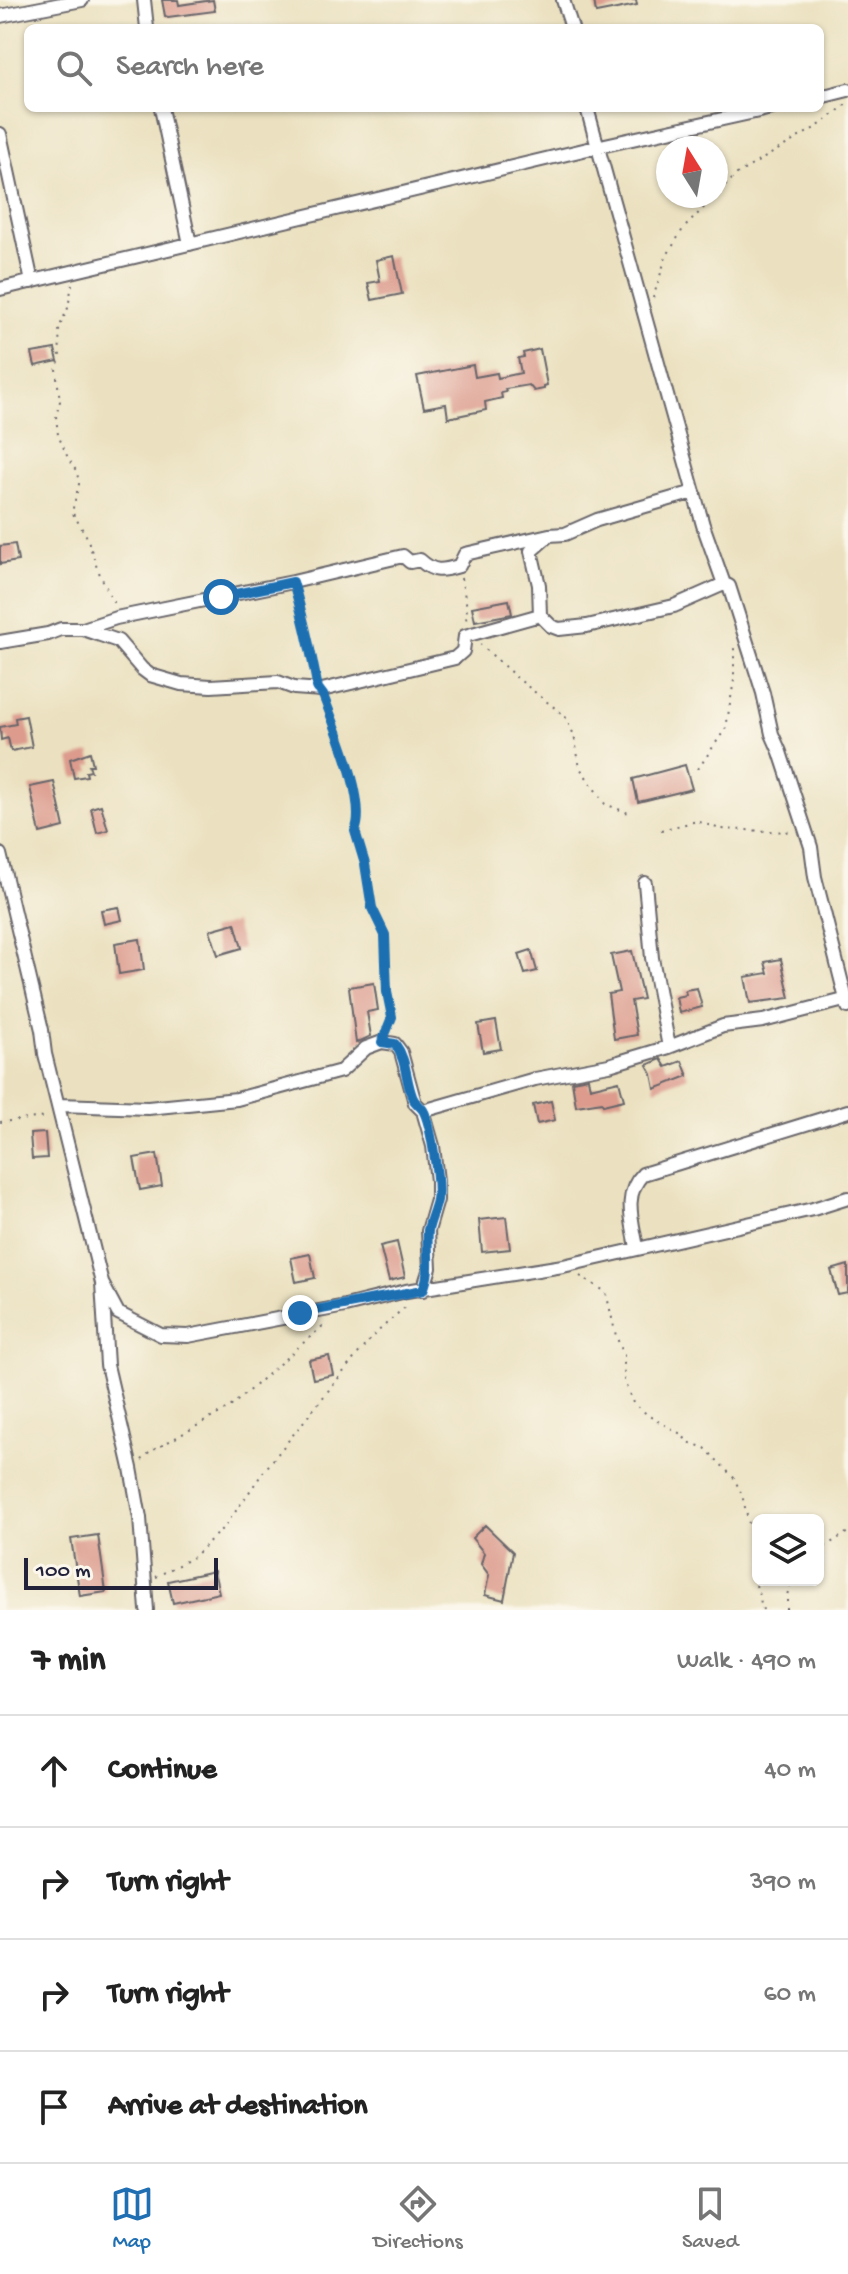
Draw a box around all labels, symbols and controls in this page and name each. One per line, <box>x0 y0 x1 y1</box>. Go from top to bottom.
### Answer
search box <box>24 24 824 112</box>
icon: search <box>52 46 96 90</box>
text: Search here <box>116 51 264 86</box>
north arrow <box>656 136 728 208</box>
route start <box>203 579 239 615</box>
route end <box>282 1295 318 1331</box>
map controls <box>752 1514 824 1586</box>
button: layers <box>752 1514 824 1586</box>
scale bar <box>24 1554 218 1590</box>
text: 100 m <box>36 1559 91 1585</box>
text: 7 min <box>32 1642 105 1682</box>
text: Walk · 490 m <box>677 1647 816 1678</box>
icon: ahead <box>32 1749 76 1793</box>
text: Continue <box>108 1754 217 1789</box>
text: 40 m <box>764 1756 816 1787</box>
icon: right <box>32 1861 76 1905</box>
text: Turn right <box>108 1866 228 1901</box>
text: 390 m <box>750 1868 816 1899</box>
icon: right <box>32 1973 76 2017</box>
text: Turn right <box>108 1978 228 2013</box>
text: 60 m <box>763 1980 816 2011</box>
icon: arrive <box>32 2085 76 2129</box>
text: Arrive at destination <box>108 2090 368 2125</box>
tab: Map <box>110 2182 154 2256</box>
tab: Directions <box>373 2182 463 2256</box>
tab: Saved <box>682 2182 738 2256</box>

